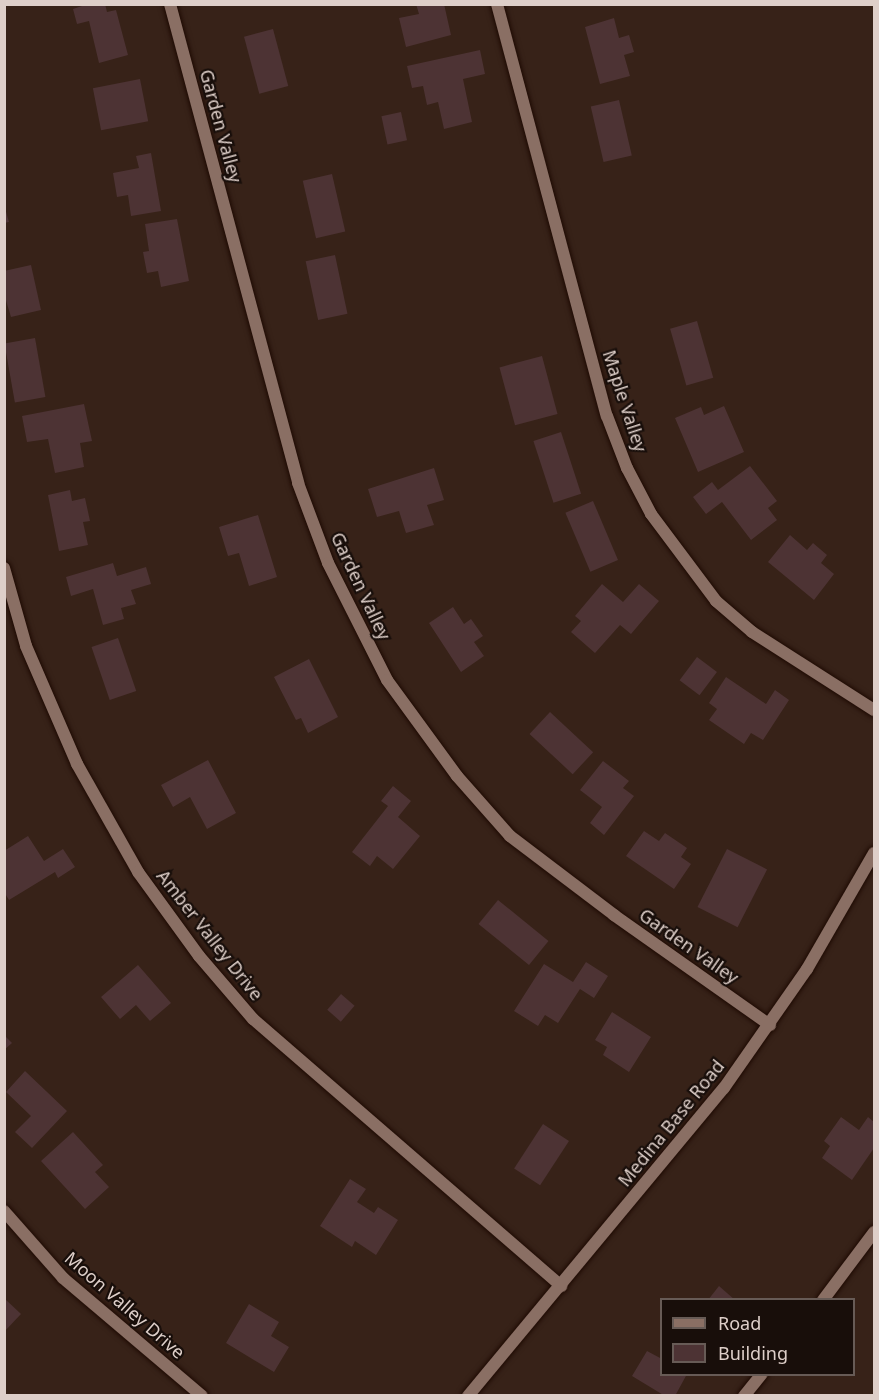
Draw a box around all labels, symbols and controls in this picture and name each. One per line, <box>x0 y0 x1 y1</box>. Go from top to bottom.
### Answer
street label: Garden Valley <box>196 67 246 185</box>
street label: Maple Valley <box>598 347 652 455</box>
street label: Garden Valley <box>327 529 395 643</box>
street label: Amber Valley Drive <box>152 865 268 1005</box>
street label: Garden Valley <box>635 904 743 988</box>
street label: Medina Base Road <box>613 1055 729 1191</box>
street label: Moon Valley Drive <box>61 1247 189 1363</box>
legend <box>660 1298 855 1376</box>
text: Road <box>718 1311 761 1335</box>
text: Building <box>718 1341 788 1365</box>

